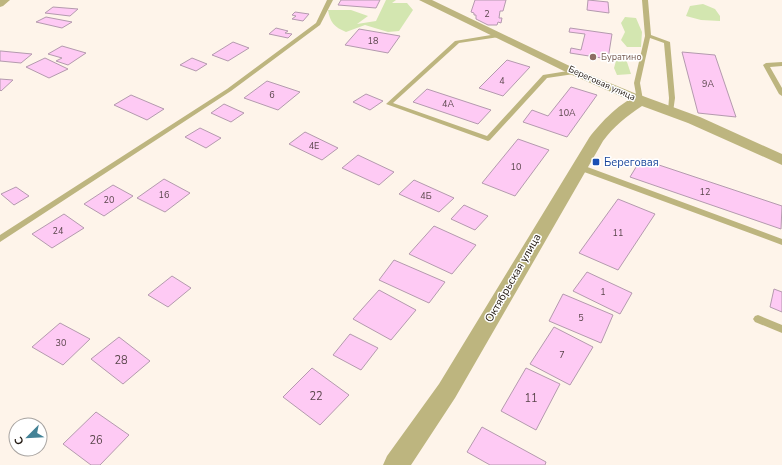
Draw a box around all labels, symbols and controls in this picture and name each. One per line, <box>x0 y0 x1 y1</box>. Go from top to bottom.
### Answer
house number: 2 <box>484 8 490 20</box>
house number: 18 <box>368 35 378 47</box>
place label: Буратино <box>601 51 641 63</box>
marker: Буратино <box>588 52 598 62</box>
street label: Береговая улица <box>567 63 637 103</box>
house number: 4 <box>499 75 505 87</box>
house number: 9А <box>702 78 714 90</box>
house number: 6 <box>269 89 275 101</box>
house number: 4А <box>442 98 454 110</box>
house number: 10А <box>558 107 576 119</box>
house number: 4Е <box>309 140 319 152</box>
place label: Береговая <box>604 155 659 170</box>
marker: Береговая <box>591 157 601 167</box>
house number: 10 <box>511 161 521 173</box>
house number: 12 <box>700 186 710 198</box>
house number: 16 <box>159 189 169 201</box>
house number: 4Б <box>420 190 432 202</box>
house number: 20 <box>104 194 114 206</box>
house number: 24 <box>53 225 64 237</box>
house number: 11 <box>613 227 623 239</box>
street label: Октябрьская улица <box>481 231 545 325</box>
house number: 1 <box>600 286 606 298</box>
house number: 5 <box>578 312 584 324</box>
house number: 30 <box>56 337 66 349</box>
house number: 7 <box>559 349 565 361</box>
house number: 28 <box>114 353 128 368</box>
house number: 22 <box>309 389 323 404</box>
house number: 11 <box>524 391 538 406</box>
north arrow <box>8 417 48 457</box>
house number: 26 <box>89 433 103 448</box>
text: С <box>11 434 28 447</box>

